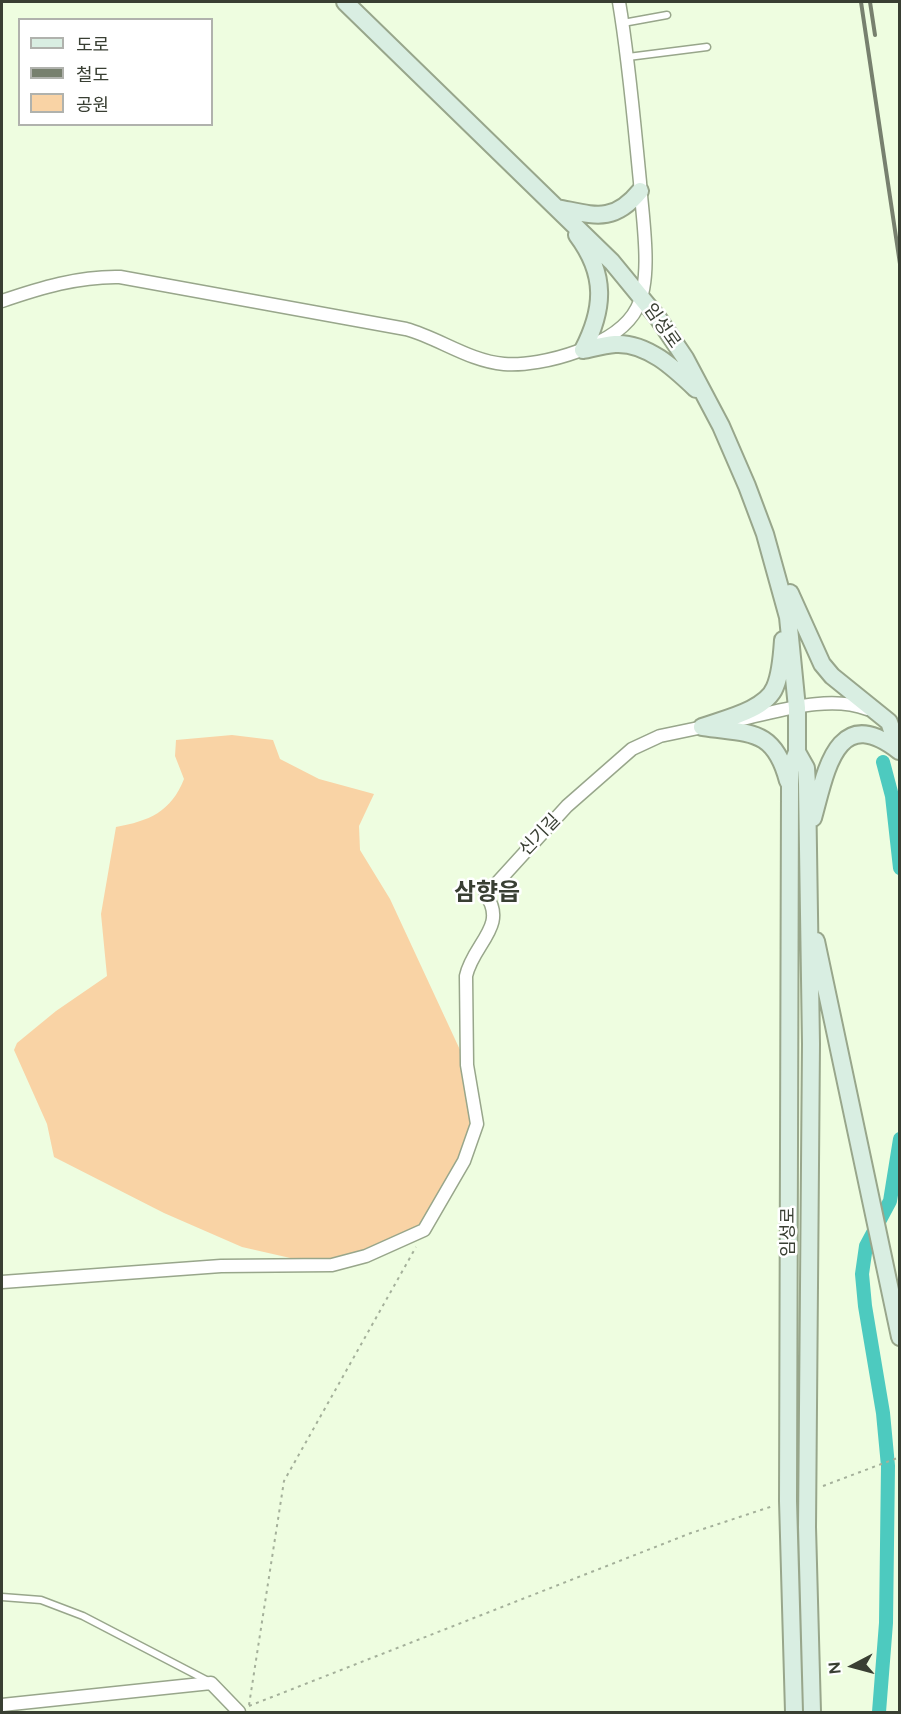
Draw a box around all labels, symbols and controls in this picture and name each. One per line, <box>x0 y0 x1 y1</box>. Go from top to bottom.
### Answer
legend <box>18 18 213 126</box>
text: 도로 <box>76 34 109 56</box>
text: 철도 <box>76 64 109 86</box>
text: 공원 <box>76 94 109 116</box>
street label: 임성로 <box>639 299 685 353</box>
street label: 신기길 <box>515 810 565 860</box>
district label: 삼향읍 <box>454 879 520 907</box>
street label: 임성로 <box>778 1207 800 1257</box>
north arrow <box>823 1636 883 1696</box>
text: N <box>825 1661 845 1675</box>

